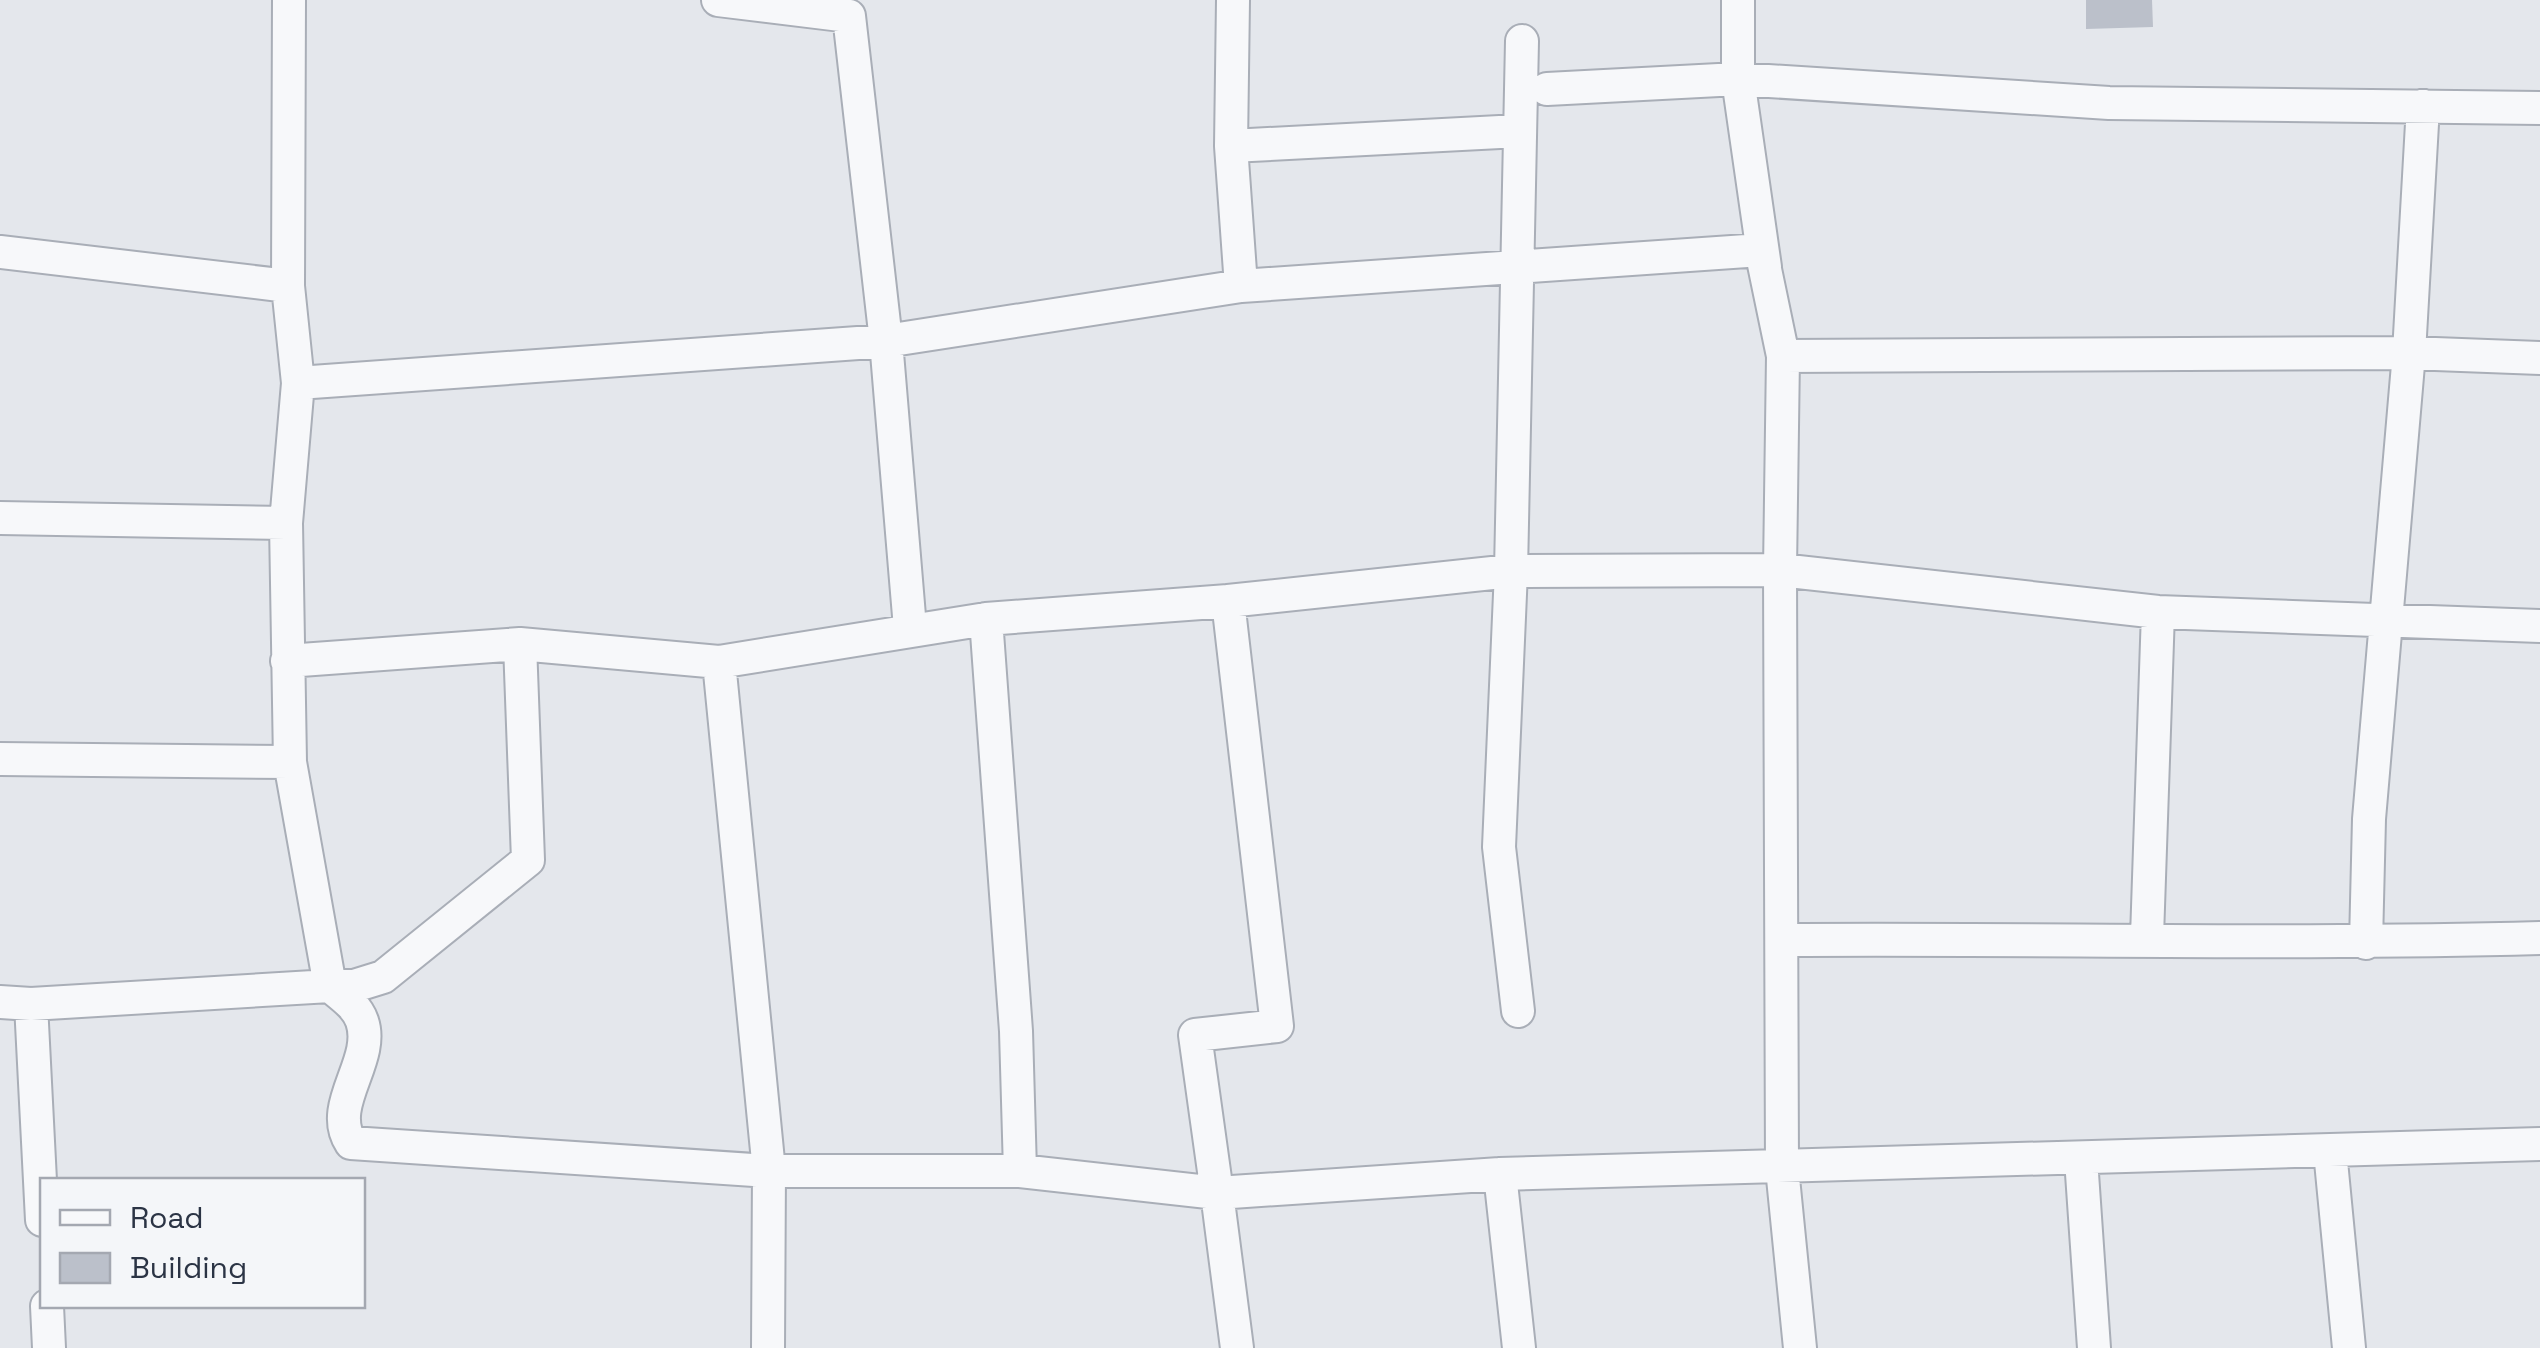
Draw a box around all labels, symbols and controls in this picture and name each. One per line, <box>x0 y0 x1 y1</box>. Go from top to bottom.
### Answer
legend <box>40 1178 365 1308</box>
text: Road <box>130 1198 204 1237</box>
text: Building <box>130 1248 247 1287</box>

